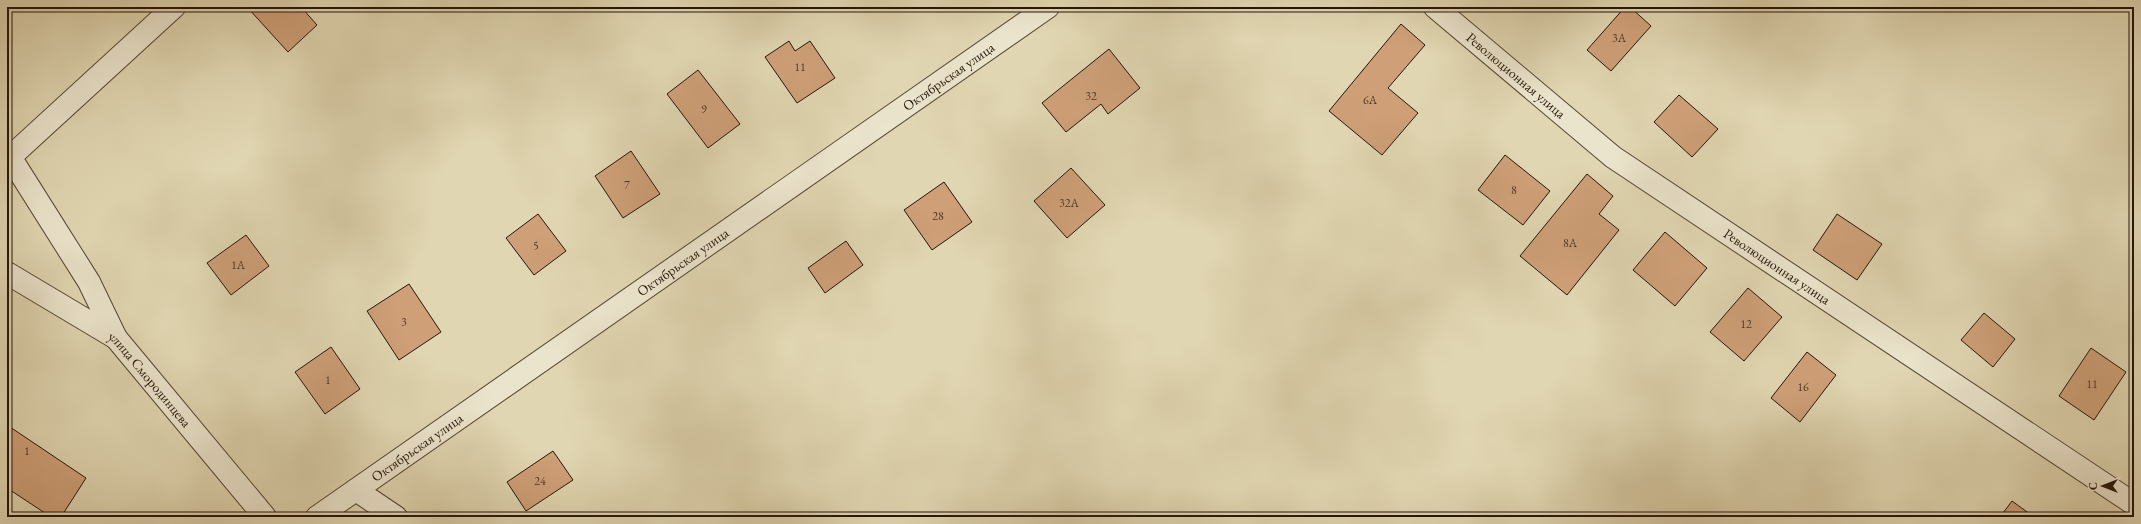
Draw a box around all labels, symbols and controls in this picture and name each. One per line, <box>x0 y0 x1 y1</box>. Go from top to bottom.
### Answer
street label: Революционная улица <box>1463 28 1570 123</box>
house number: 3А <box>1612 30 1627 46</box>
street label: Октябрьская улица <box>899 38 998 115</box>
house number: 11 <box>794 59 806 75</box>
house number: 32 <box>1085 88 1097 104</box>
house number: 6А <box>1363 92 1378 108</box>
house number: 9 <box>701 101 707 117</box>
house number: 7 <box>624 177 630 193</box>
house number: 8 <box>1511 182 1517 198</box>
house number: 32А <box>1059 195 1080 211</box>
house number: 28 <box>932 208 944 224</box>
street label: Октябрьская улица <box>633 223 733 300</box>
street label: Революционная улица <box>1720 224 1834 309</box>
house number: 8А <box>1563 235 1578 251</box>
house number: 5 <box>533 237 539 253</box>
house number: 1А <box>231 257 246 273</box>
house number: 3 <box>401 314 407 330</box>
house number: 12 <box>1740 316 1752 332</box>
street label: улица Смородинцева <box>105 327 196 431</box>
house number: 1 <box>325 372 331 388</box>
house number: 11 <box>2086 376 2098 392</box>
house number: 16 <box>1797 379 1809 395</box>
street label: Октябрьская улица <box>368 409 467 485</box>
house number: 1 <box>24 443 30 459</box>
north arrow <box>2083 466 2123 506</box>
house number: 24 <box>534 473 546 489</box>
text: С <box>2086 482 2100 490</box>

